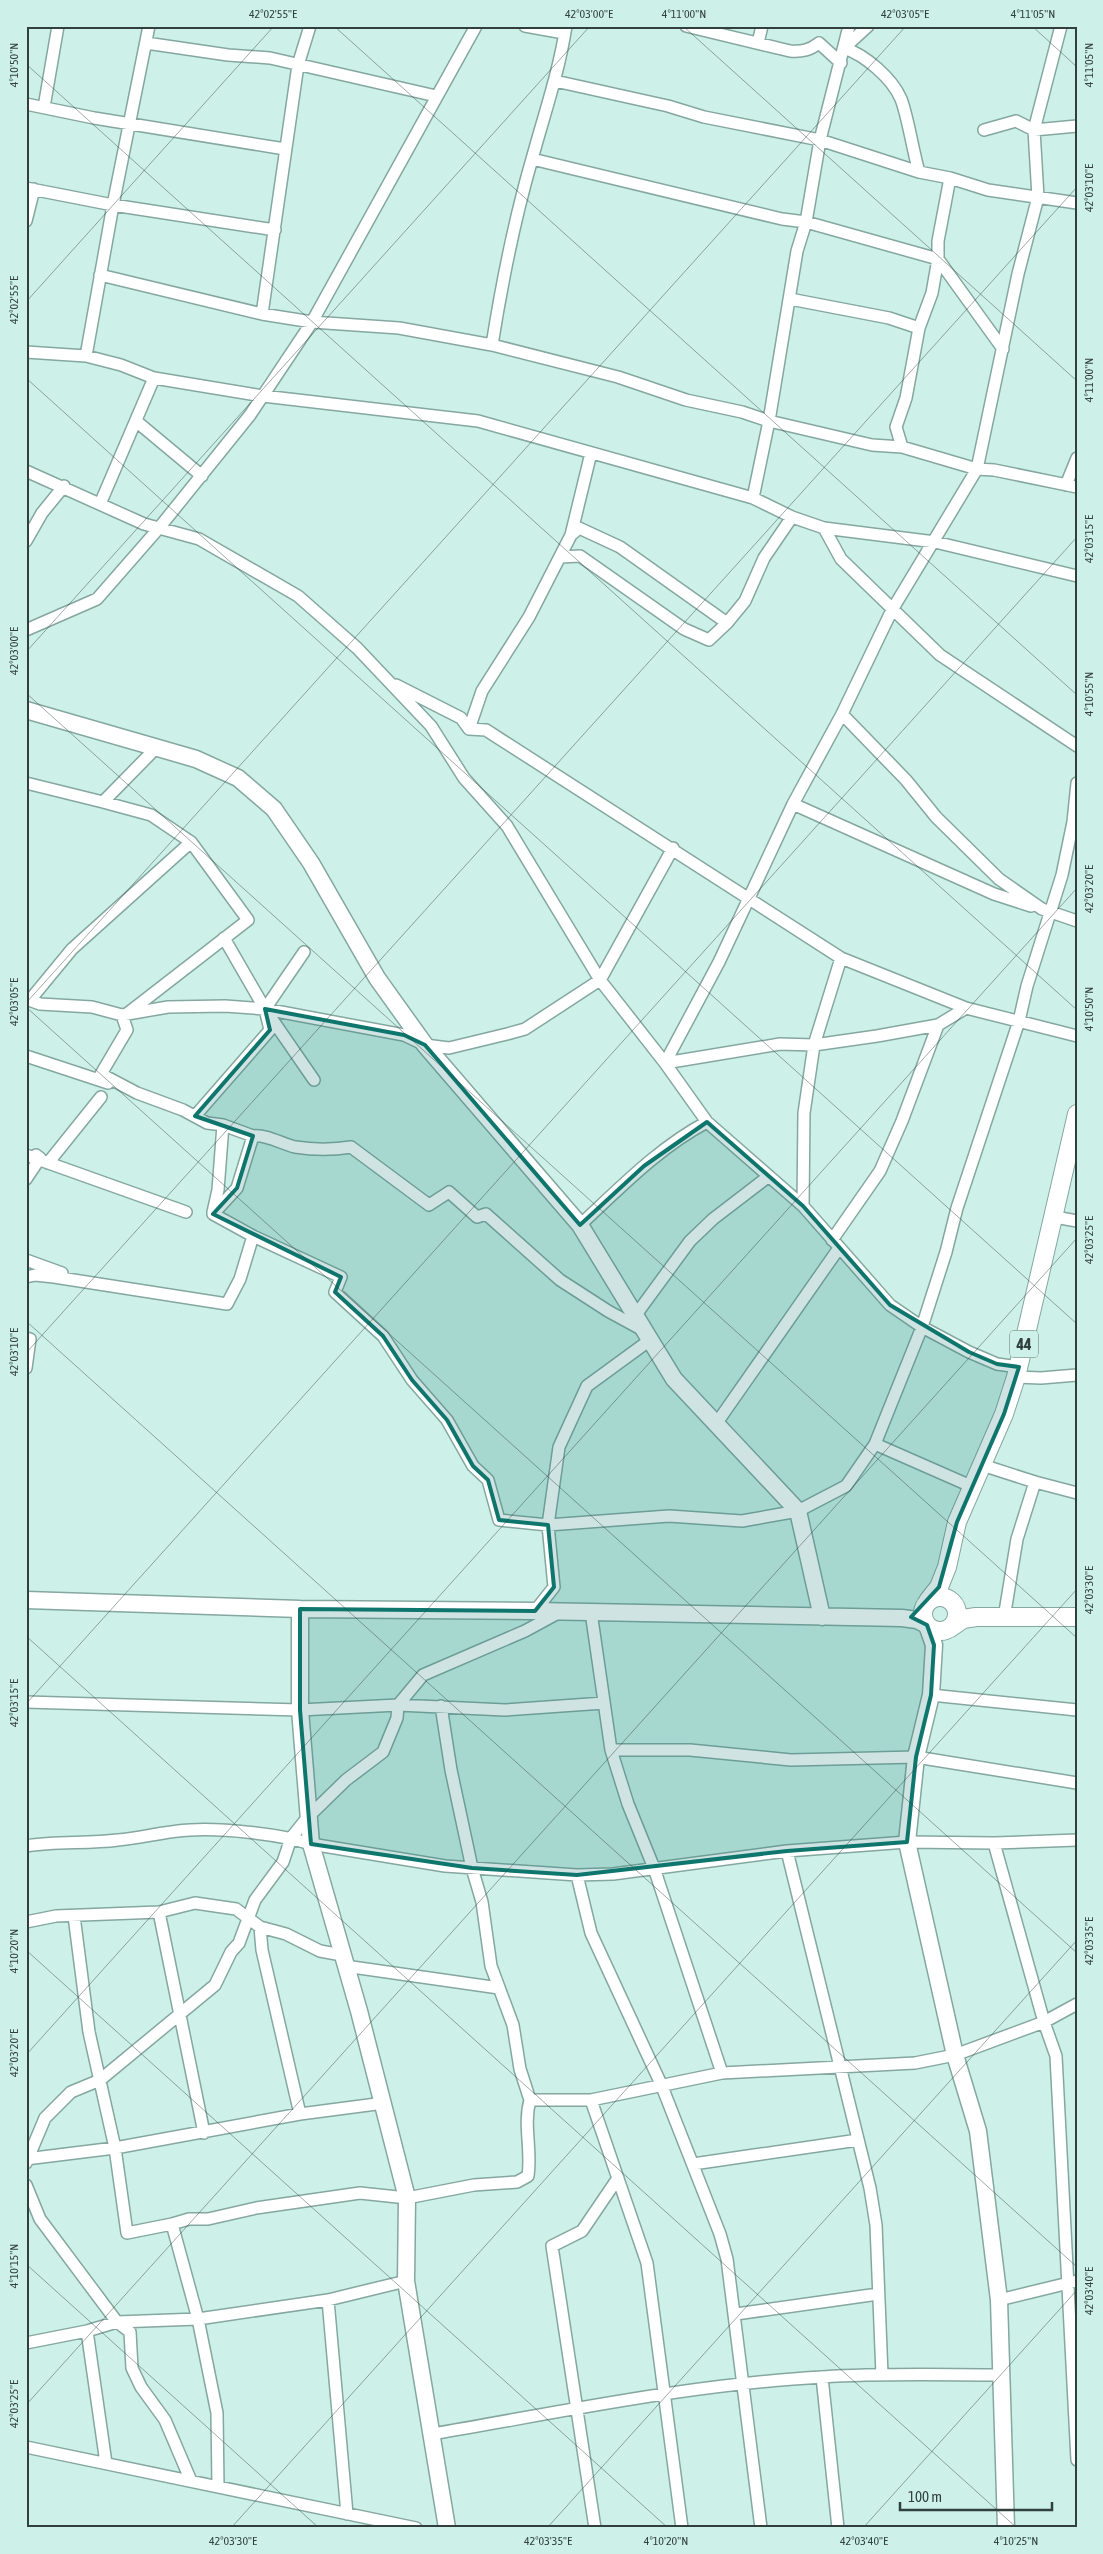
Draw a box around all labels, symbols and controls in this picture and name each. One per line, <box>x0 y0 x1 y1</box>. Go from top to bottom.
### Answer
text: 42°02'55"E <box>249 7 297 21</box>
text: 42°03'00"E <box>565 7 613 21</box>
text: 4°11'00"N <box>662 7 706 21</box>
text: 42°03'05"E <box>881 7 929 21</box>
text: 4°11'05"N <box>1011 7 1055 21</box>
text: 4°10'50"N <box>7 43 21 87</box>
text: 4°11'05"N <box>1082 43 1096 87</box>
text: 42°03'10"E <box>1082 164 1096 212</box>
text: 42°02'55"E <box>7 276 21 324</box>
text: 4°11'00"N <box>1082 358 1096 402</box>
text: 42°03'15"E <box>1082 515 1096 563</box>
text: 42°03'00"E <box>7 627 21 675</box>
text: 4°10'55"N <box>1082 672 1096 716</box>
text: 42°03'20"E <box>1082 865 1096 913</box>
text: 42°03'05"E <box>7 978 21 1026</box>
text: 4°10'50"N <box>1082 987 1096 1031</box>
text: 42°03'25"E <box>1082 1216 1096 1264</box>
text: 42°03'10"E <box>7 1328 21 1376</box>
road number: 44 <box>1010 1330 1038 1358</box>
text: 42°03'30"E <box>1082 1566 1096 1614</box>
text: 42°03'15"E <box>7 1679 21 1727</box>
text: 42°03'35"E <box>1082 1917 1096 1965</box>
text: 4°10'20"N <box>7 1929 21 1973</box>
text: 42°03'20"E <box>7 2029 21 2077</box>
text: 4°10'15"N <box>7 2244 21 2288</box>
text: 42°03'40"E <box>1082 2267 1096 2315</box>
text: 42°03'25"E <box>7 2380 21 2428</box>
scale bar <box>900 2479 1053 2511</box>
text: 100 m <box>908 2488 942 2505</box>
text: 42°03'30"E <box>209 2534 257 2548</box>
text: 42°03'35"E <box>524 2534 572 2548</box>
text: 4°10'20"N <box>644 2534 688 2548</box>
text: 42°03'40"E <box>840 2534 888 2548</box>
text: 4°10'25"N <box>994 2534 1038 2548</box>

